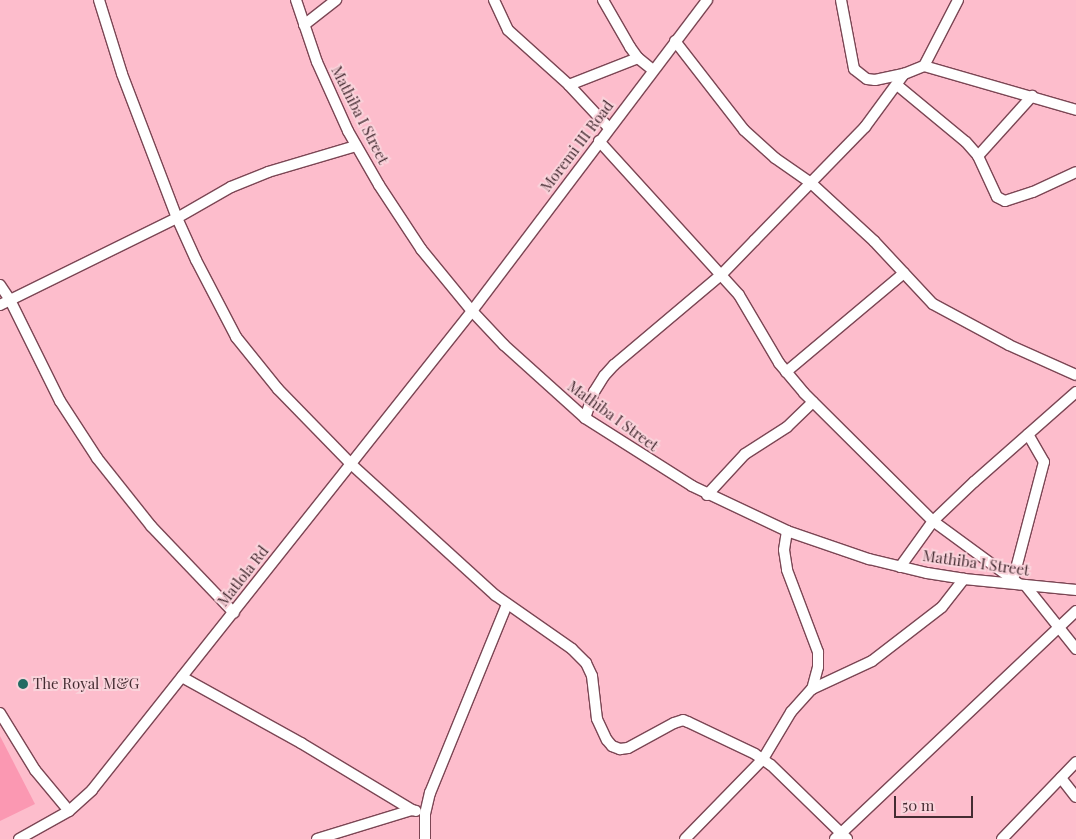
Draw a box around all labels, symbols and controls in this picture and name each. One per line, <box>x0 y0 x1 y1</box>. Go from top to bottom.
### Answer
street label: Mathiba I Street <box>328 63 392 167</box>
street label: Moremi III Road <box>537 97 617 195</box>
street label: Mathiba I Street <box>564 377 662 455</box>
street label: Matlola Rd <box>214 542 272 610</box>
street label: Mathiba I Street <box>921 547 1031 579</box>
place label: The Royal M&G <box>33 675 139 693</box>
marker: The Royal M&G <box>17 678 29 690</box>
scale bar <box>896 786 975 818</box>
text: 50 m <box>902 795 934 815</box>

